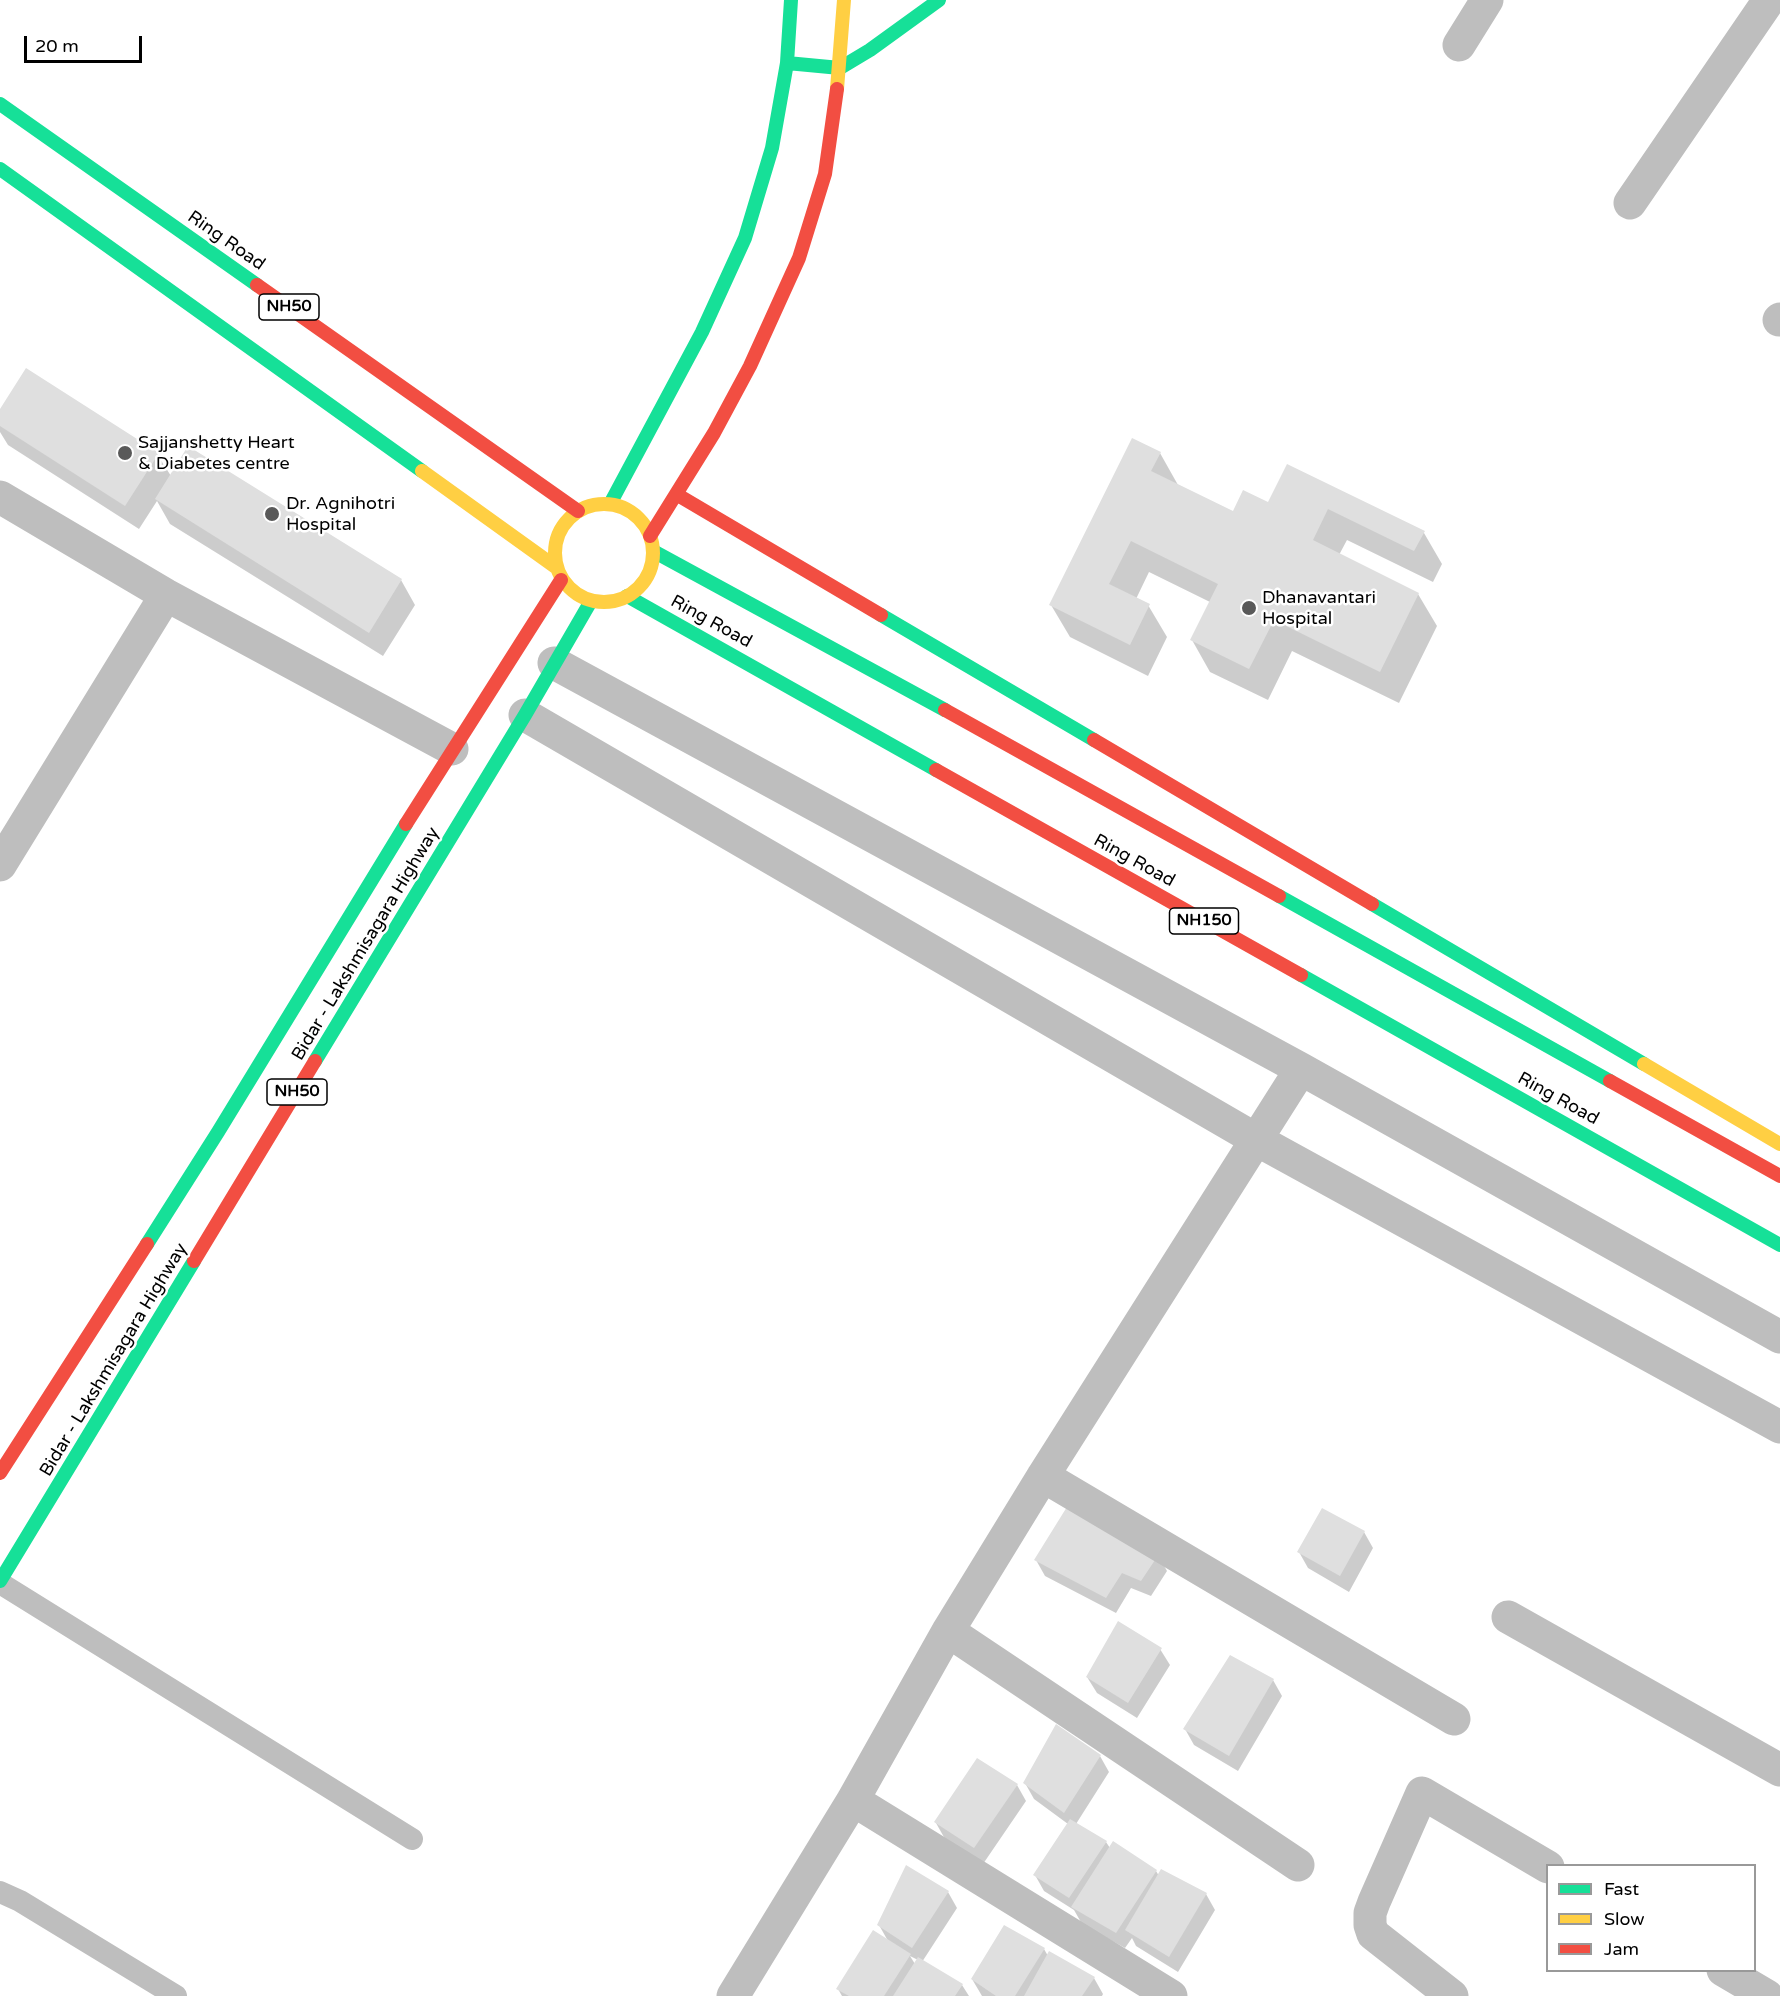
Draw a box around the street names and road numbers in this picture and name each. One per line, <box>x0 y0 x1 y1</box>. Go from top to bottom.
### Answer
street label: Ring Road <box>183 206 269 276</box>
road number: NH50 <box>259 294 319 320</box>
street label: Ring Road <box>667 591 755 653</box>
street label: Bidar - Lakshmisagara Highway <box>288 823 444 1065</box>
street label: Ring Road <box>1090 830 1178 892</box>
road number: NH150 <box>1170 908 1238 934</box>
street label: Ring Road <box>1514 1068 1602 1130</box>
road number: NH50 <box>267 1079 327 1105</box>
street label: Bidar - Lakshmisagara Highway <box>36 1239 192 1481</box>

